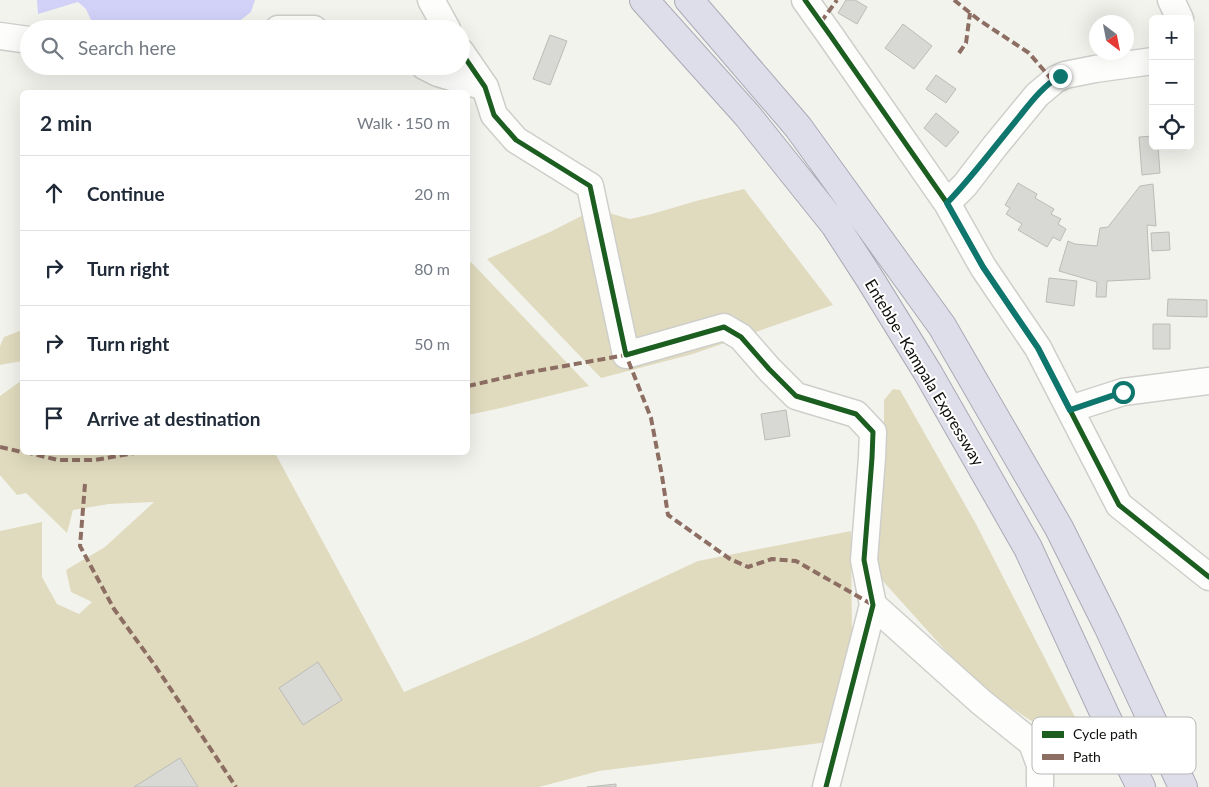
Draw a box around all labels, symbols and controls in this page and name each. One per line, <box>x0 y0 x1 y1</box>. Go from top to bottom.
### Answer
north arrow <box>1089 15 1134 60</box>
map controls <box>1149 15 1194 150</box>
button: + <box>1149 15 1194 60</box>
search box <box>20 20 470 75</box>
icon: search <box>38 34 66 62</box>
text: Search here <box>78 36 176 59</box>
button: − <box>1149 60 1194 105</box>
route end <box>1049 65 1072 88</box>
button: locate <box>1149 105 1194 150</box>
text: 2 min <box>40 110 92 135</box>
text: Walk · 150 m <box>357 113 450 132</box>
icon: ahead <box>40 179 68 207</box>
text: Continue <box>87 182 165 205</box>
text: 20 m <box>414 184 450 203</box>
icon: right <box>40 254 68 282</box>
text: Turn right <box>87 257 169 280</box>
text: 80 m <box>414 259 450 278</box>
street label: Entebbe–Kampala Expressway <box>862 275 989 469</box>
icon: right <box>40 329 68 357</box>
text: Turn right <box>87 332 169 355</box>
text: 50 m <box>414 334 450 353</box>
route start <box>1112 381 1135 404</box>
icon: arrive <box>40 404 68 432</box>
text: Arrive at destination <box>87 407 260 430</box>
legend <box>1032 717 1196 774</box>
text: Cycle path <box>1073 725 1138 742</box>
text: Path <box>1073 748 1101 765</box>

